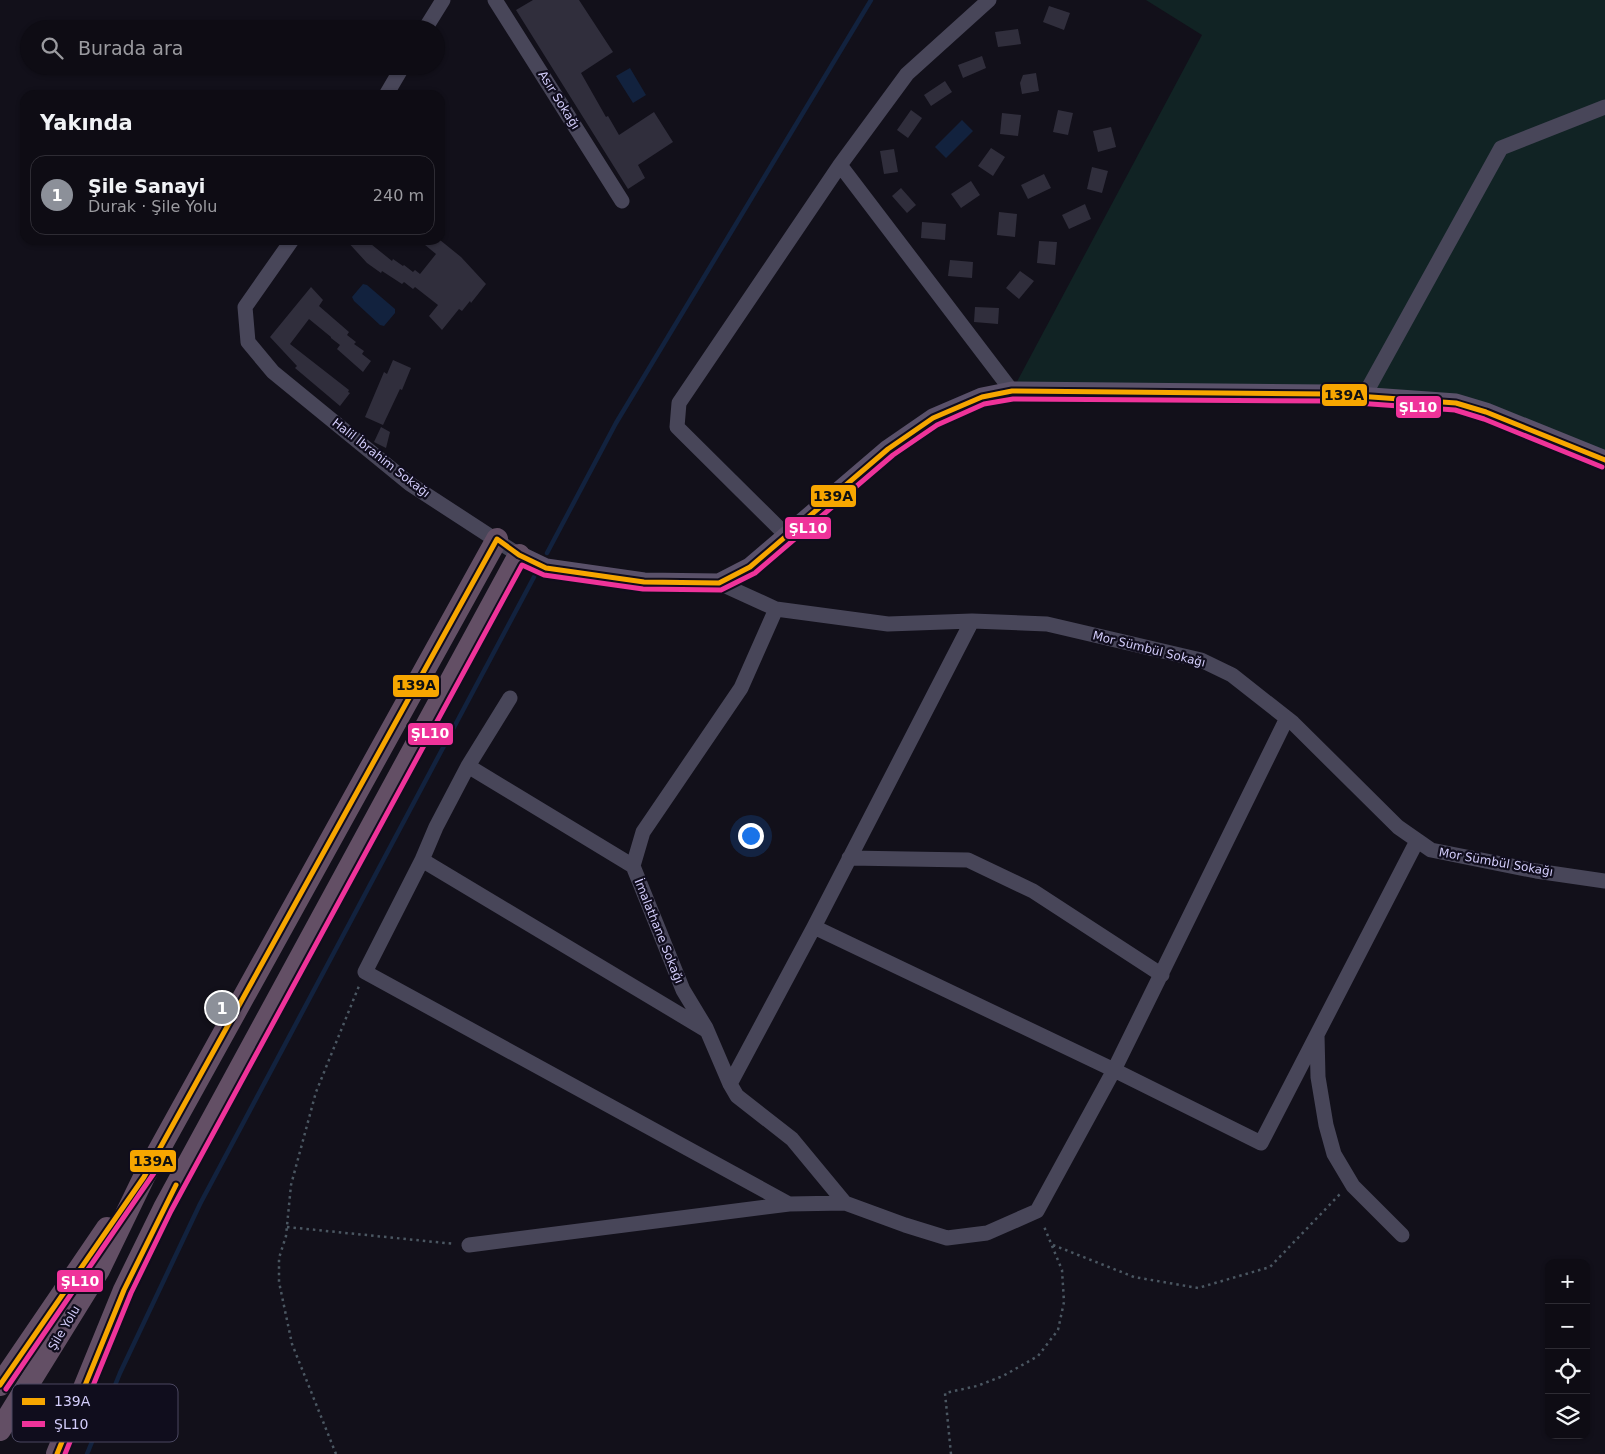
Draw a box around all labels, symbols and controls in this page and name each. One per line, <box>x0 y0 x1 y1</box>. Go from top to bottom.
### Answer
search box <box>20 20 445 75</box>
icon: search <box>38 34 66 62</box>
text: Burada ara <box>78 37 183 59</box>
street label: Asır Sokağı <box>535 68 583 132</box>
text: Yakında <box>40 111 133 135</box>
text: Şile Sanayi <box>88 175 205 197</box>
text: 1 <box>51 186 63 205</box>
text: 240 m <box>373 186 424 205</box>
text: Durak · Şile Yolu <box>88 197 217 216</box>
line badge: 139A <box>1321 383 1368 407</box>
text: 139A <box>1324 387 1364 403</box>
line badge: ŞL10 <box>1395 395 1442 419</box>
text: ŞL10 <box>1399 399 1437 415</box>
street label: Halil İbrahim Sokağı <box>329 415 433 500</box>
line badge: 139A <box>810 484 857 508</box>
text: 139A <box>813 488 853 504</box>
line badge: ŞL10 <box>784 516 832 540</box>
text: ŞL10 <box>789 520 827 536</box>
street label: Mor Sümbül Sokağı <box>1091 628 1207 670</box>
line badge: 139A <box>392 674 440 698</box>
text: 139A <box>396 677 436 693</box>
line badge: ŞL10 <box>407 722 454 746</box>
text: ŞL10 <box>411 725 449 741</box>
your location <box>738 823 764 849</box>
street label: Mor Sümbül Sokağı <box>1438 845 1554 879</box>
street label: İmalathane Sokağı <box>632 876 687 985</box>
pin: 1 <box>206 989 238 1027</box>
line badge: 139A <box>129 1149 177 1173</box>
text: 139A <box>133 1153 173 1169</box>
map controls <box>1545 1259 1590 1439</box>
button: + <box>1545 1259 1590 1304</box>
line badge: ŞL10 <box>56 1269 104 1293</box>
text: ŞL10 <box>61 1273 99 1289</box>
street label: Şile Yolu <box>45 1303 83 1353</box>
button: − <box>1545 1304 1590 1349</box>
button: locate <box>1545 1349 1590 1394</box>
legend <box>12 1384 178 1442</box>
text: 139A <box>54 1393 91 1409</box>
button: layers <box>1545 1394 1590 1439</box>
text: ŞL10 <box>54 1416 89 1432</box>

